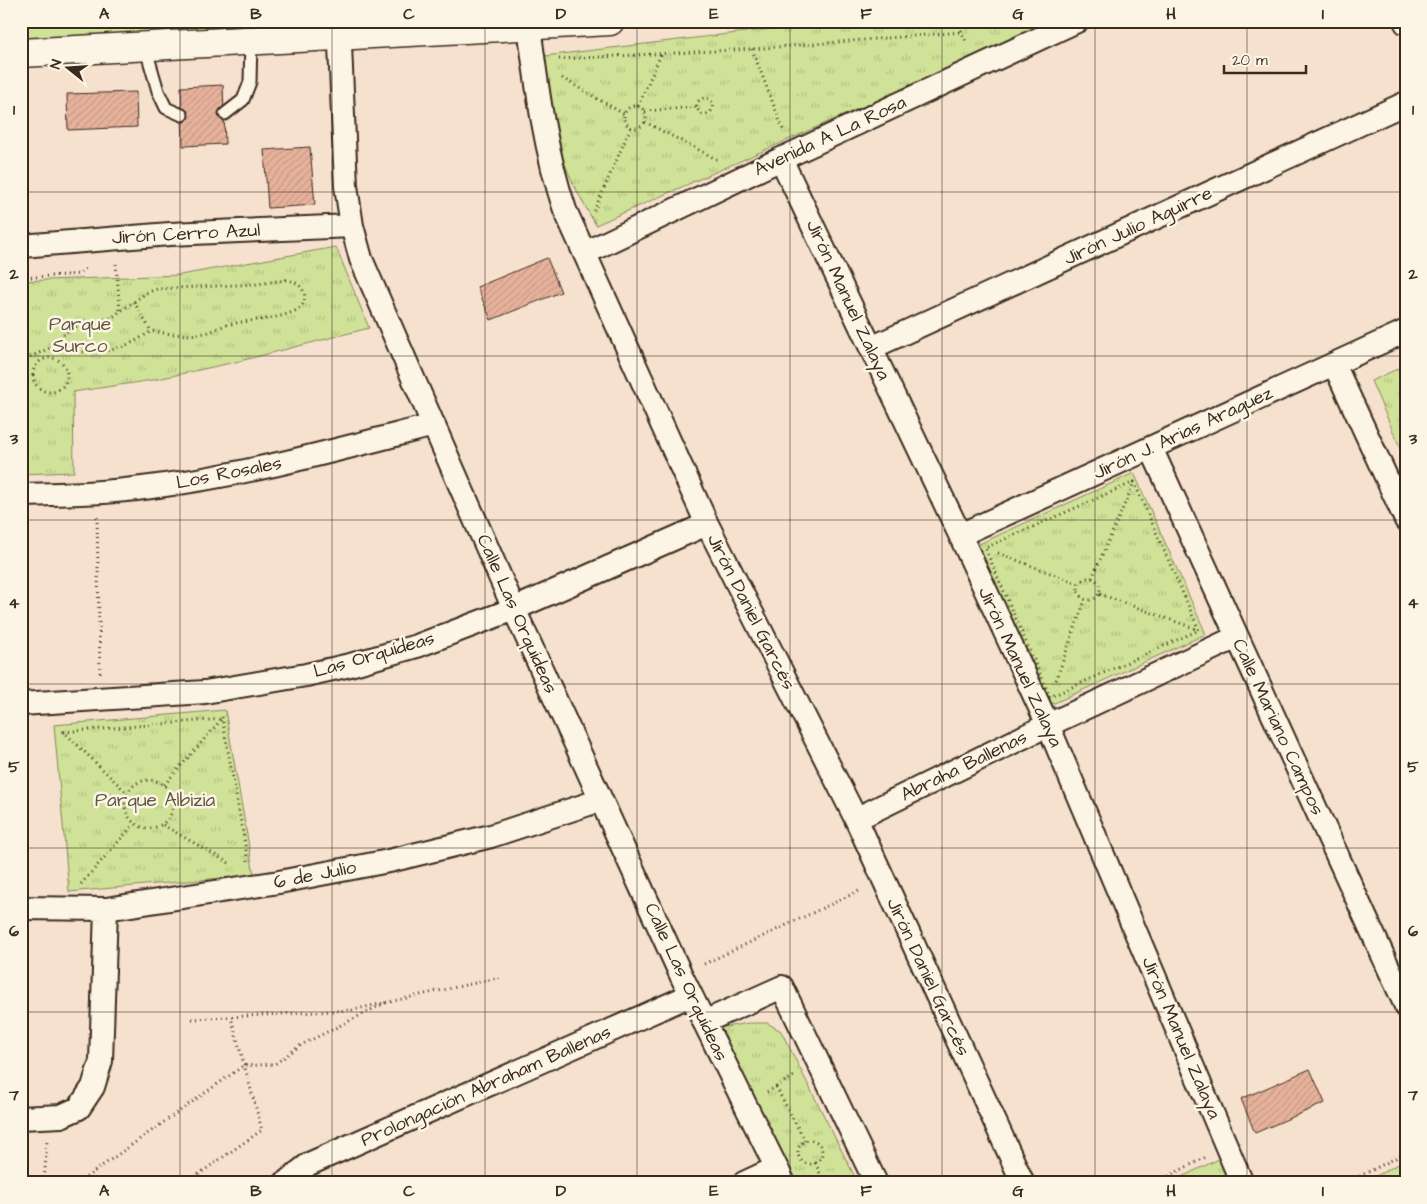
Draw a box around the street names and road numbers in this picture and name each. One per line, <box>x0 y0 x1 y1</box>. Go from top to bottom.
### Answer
street label: Avenida A La Rosa <box>749 89 911 183</box>
street label: Jirón Julio Aguirre <box>1059 180 1217 273</box>
street label: Jirón Manuel Zalaya <box>798 215 897 385</box>
street label: Jirón Cerro Azul <box>111 217 261 251</box>
street label: Jirón J. Arias Araguez <box>1089 379 1278 487</box>
street label: Los Rosales <box>174 450 284 496</box>
street label: Jirón Daniel Garcés <box>700 529 802 695</box>
street label: Calle Las Orquídeas <box>470 530 564 698</box>
street label: Jirón Manuel Zalaya <box>970 582 1069 752</box>
street label: Las Orquídeas <box>310 625 438 685</box>
street label: Calle Mariano Campos <box>1225 634 1331 820</box>
street label: Abraha Ballenas <box>896 724 1032 808</box>
street label: 6 de Julio <box>271 854 359 896</box>
street label: Jirón Daniel Garcés <box>880 894 976 1060</box>
street label: Calle Las Orquídeas <box>637 899 735 1065</box>
street label: Jirón Manuel Zalaya <box>1134 953 1228 1124</box>
street label: Prolongación Abraham Ballenas <box>357 1019 616 1154</box>

